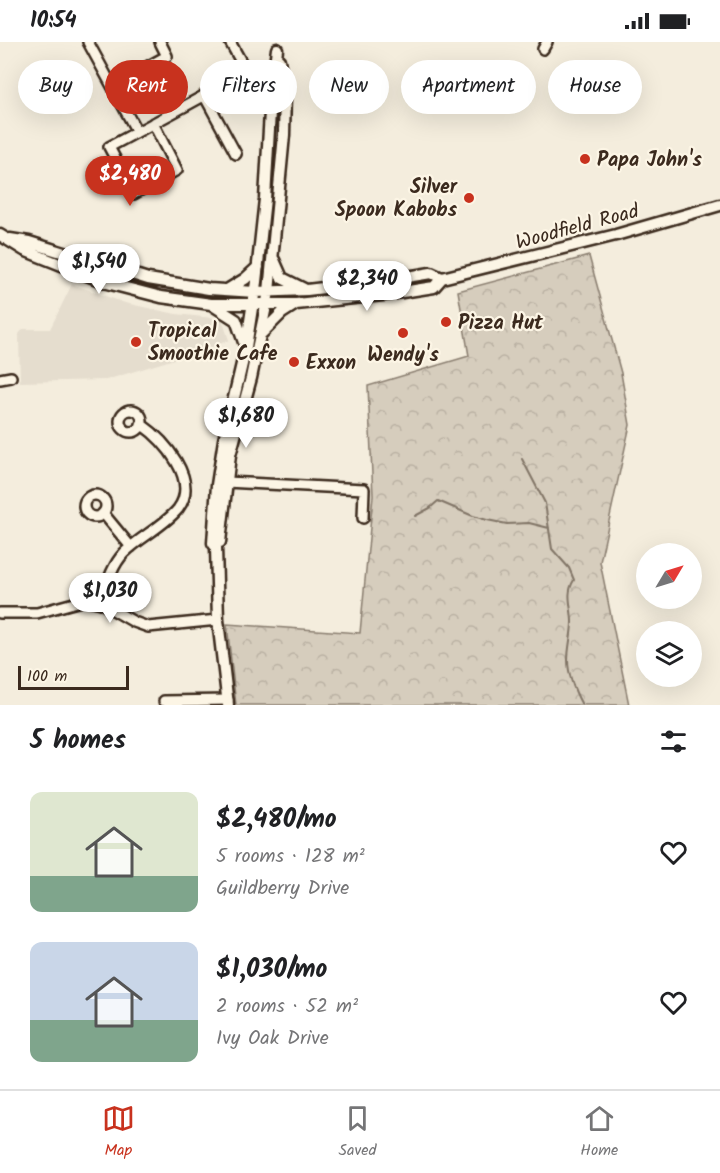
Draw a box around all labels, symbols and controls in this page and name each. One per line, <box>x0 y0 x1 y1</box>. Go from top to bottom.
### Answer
text: 10:54 <box>30 4 76 39</box>
chip: Buy <box>18 60 93 114</box>
chip: Rent <box>105 60 188 114</box>
chip: Filters <box>200 60 297 114</box>
chip: New <box>309 60 389 114</box>
chip: Apartment <box>401 60 536 114</box>
chip: House <box>548 60 642 114</box>
place label: Papa John's <box>597 145 702 177</box>
marker: Papa John's <box>578 152 592 166</box>
pin: $2,480 <box>81 156 179 207</box>
text: $2,480 <box>99 159 161 191</box>
place label: Silver Spoon Kabobs <box>335 172 458 227</box>
marker: Silver Spoon Kabobs <box>462 191 476 205</box>
street label: Woodfield Road <box>512 196 644 260</box>
pin: $1,540 <box>50 244 148 295</box>
text: $1,540 <box>72 247 126 279</box>
pin: $2,340 <box>318 261 416 312</box>
text: $2,340 <box>337 264 397 296</box>
place label: Pizza Hut <box>458 308 544 340</box>
marker: Pizza Hut <box>439 315 453 329</box>
place label: Tropical Smoothie Cafe <box>148 316 278 371</box>
marker: Wendy's <box>396 326 410 340</box>
marker: Tropical Smoothie Cafe <box>129 335 143 349</box>
place label: Wendy's <box>367 340 439 372</box>
place label: Exxon <box>306 348 356 380</box>
marker: Exxon <box>287 355 301 369</box>
pin: $1,680 <box>197 398 295 449</box>
text: $1,680 <box>218 401 274 433</box>
north arrow <box>636 543 702 609</box>
map controls <box>636 543 702 687</box>
pin: $1,030 <box>61 573 159 624</box>
text: $1,030 <box>83 576 137 608</box>
button: layers <box>636 621 702 687</box>
scale bar <box>18 663 129 690</box>
text: 100 m <box>27 664 67 689</box>
text: 5 homes <box>30 720 126 762</box>
icon: filters <box>657 725 690 758</box>
text: $2,480/mo <box>216 799 337 841</box>
icon: home <box>78 816 150 888</box>
icon: heart <box>657 836 690 869</box>
text: 5 rooms · 128 m² <box>216 841 365 873</box>
text: Guildberry Drive <box>216 873 349 905</box>
text: $1,030/mo <box>216 949 327 991</box>
icon: home <box>78 966 150 1038</box>
icon: heart <box>657 986 690 1019</box>
text: 2 rooms · 52 m² <box>216 991 358 1023</box>
text: Ivy Oak Drive <box>216 1023 329 1055</box>
tab: Map <box>102 1102 135 1163</box>
tab: Saved <box>339 1102 377 1163</box>
tab: Home <box>580 1102 618 1163</box>

